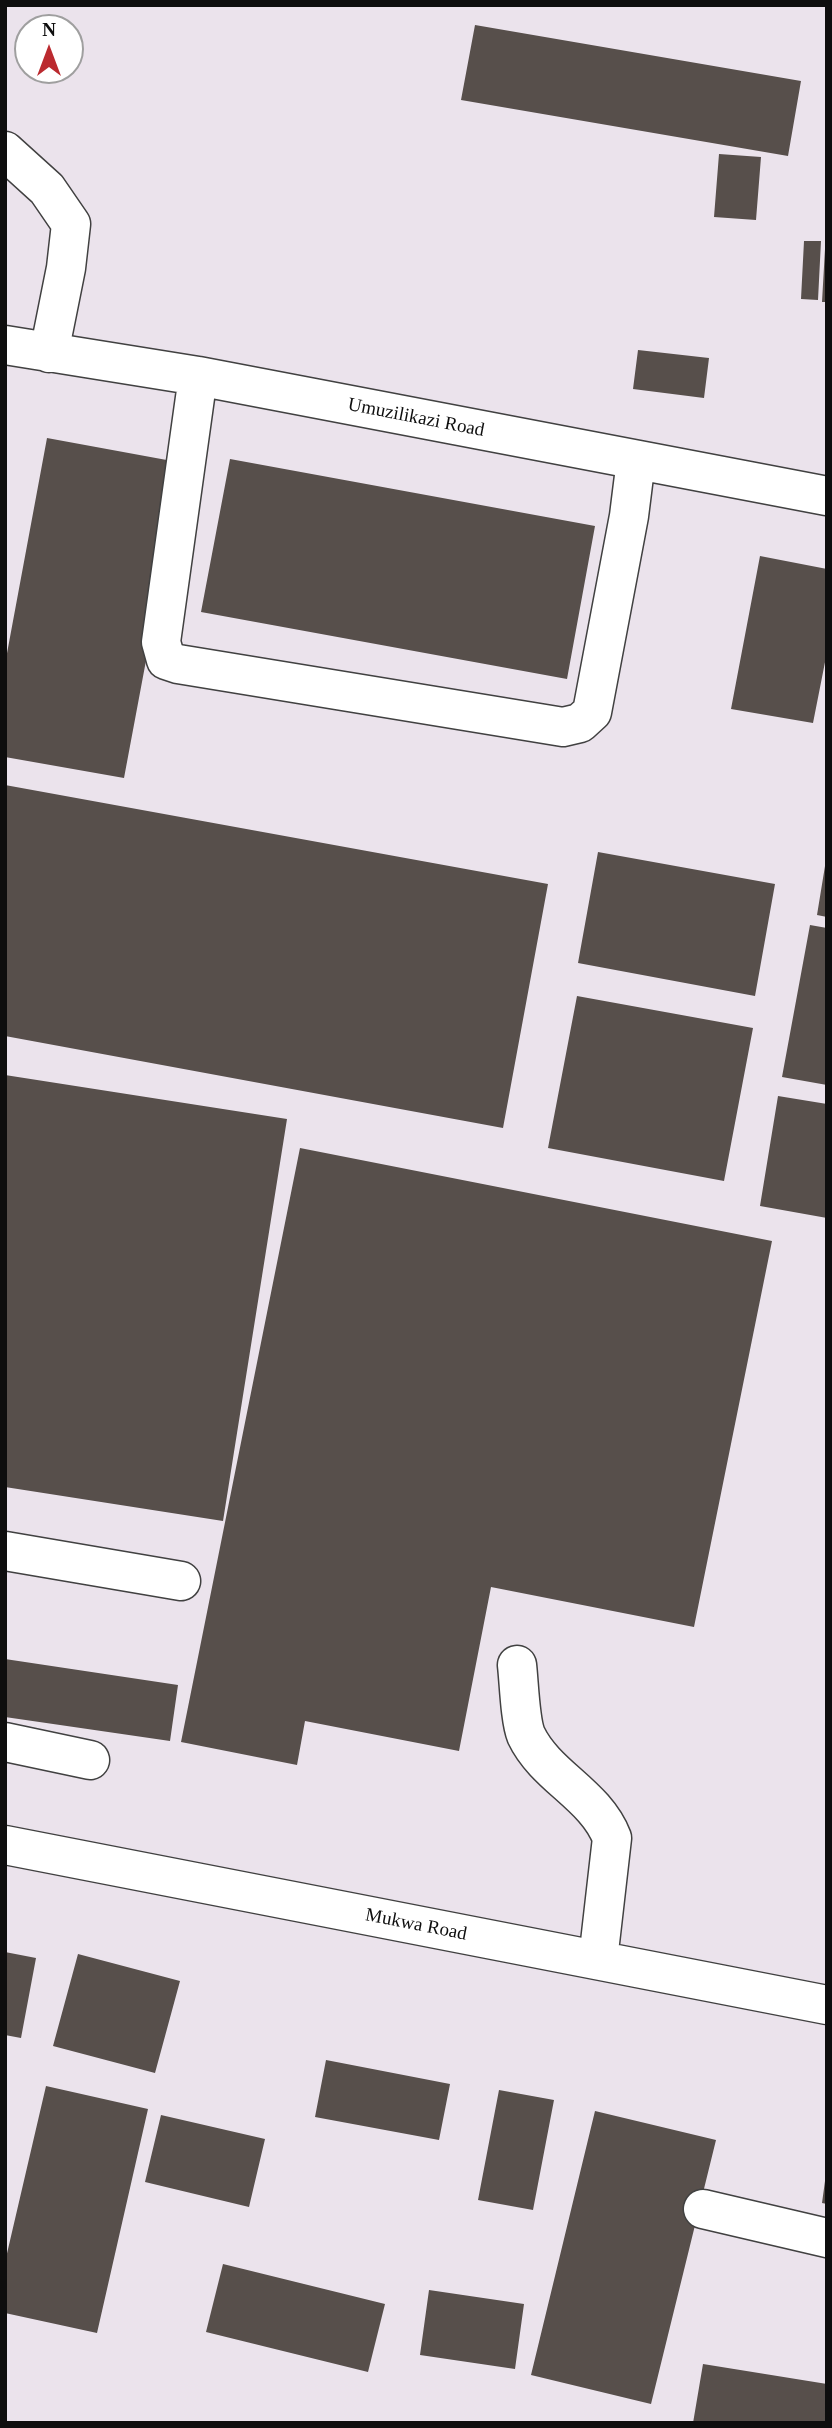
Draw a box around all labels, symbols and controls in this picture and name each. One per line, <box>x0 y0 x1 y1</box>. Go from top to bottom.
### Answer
north arrow <box>14 14 84 84</box>
text: N <box>42 19 56 40</box>
street label: Umuzilikazi Road <box>346 394 486 442</box>
street label: Mukwa Road <box>363 1904 469 1946</box>

